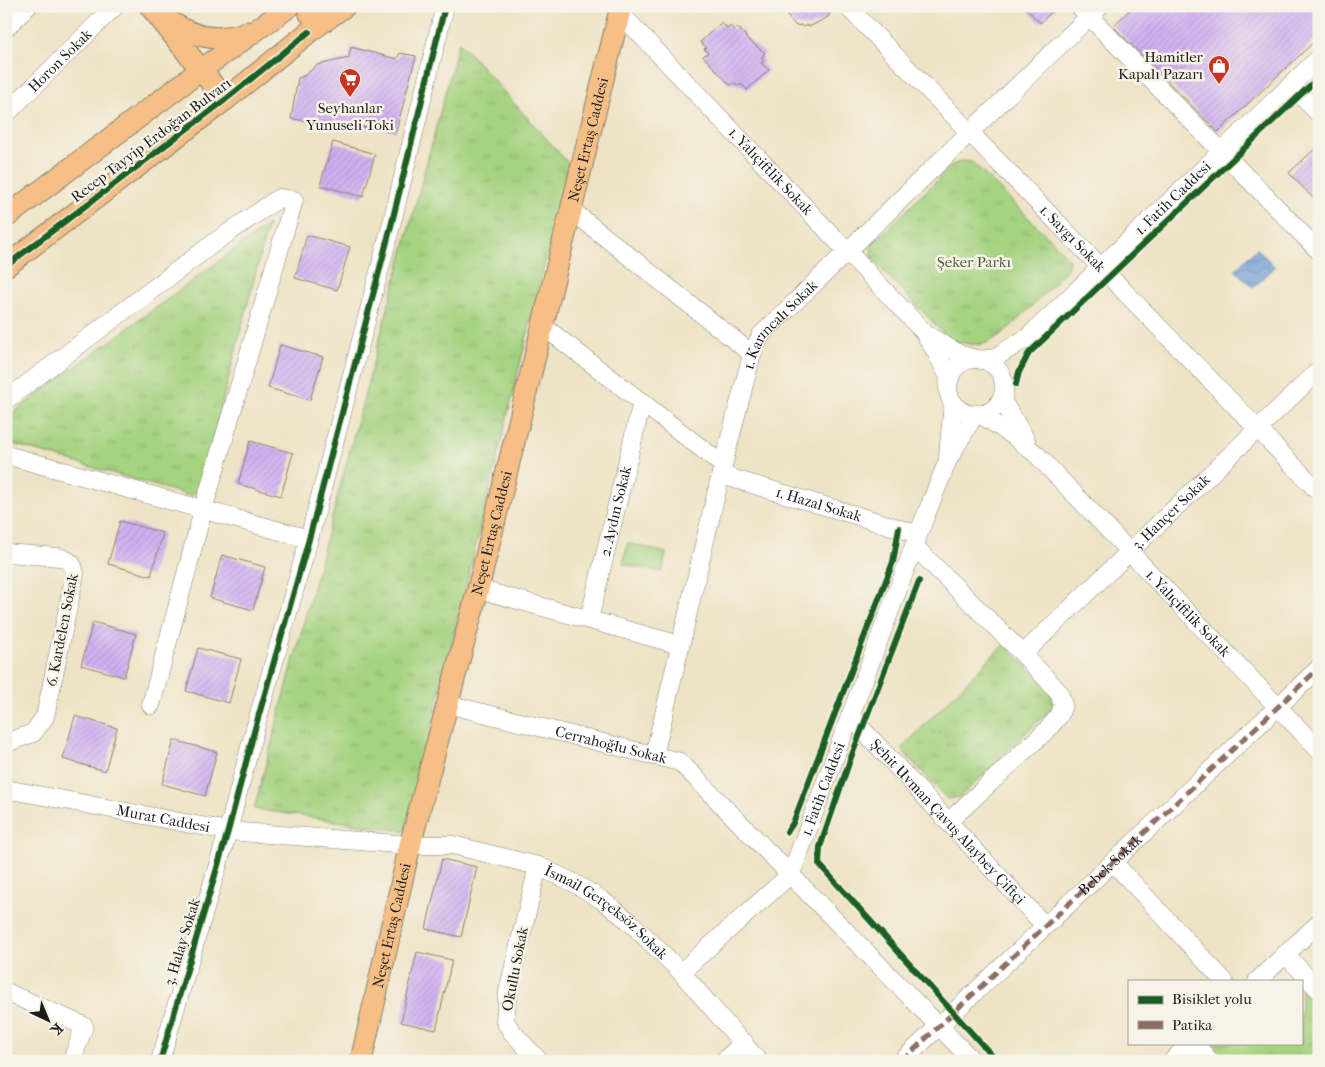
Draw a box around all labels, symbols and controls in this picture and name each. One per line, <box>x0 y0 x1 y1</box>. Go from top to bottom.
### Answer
street label: Horon Sokak <box>24 25 96 96</box>
place label: Hamitler Kapalı Pazarı <box>1118 48 1204 83</box>
shop icon: Hamitler Kapalı Pazarı <box>1207 54 1231 85</box>
supermarket icon: Seyhanlar Yunuseli Toki <box>338 67 362 98</box>
street label: Recep Tayyip Erdoğan Bulvarı <box>67 73 235 206</box>
street label: Neşet Ertaş Caddesi <box>564 75 612 204</box>
place label: Seyhanlar Yunuseli Toki <box>305 99 394 134</box>
street label: 1. Yalıçiftlik Sokak <box>725 124 817 219</box>
street label: 1. Fatih Caddesi <box>1131 157 1215 239</box>
street label: 1. Saygı Sokak <box>1036 201 1110 276</box>
park label: Şeker Parkı <box>937 253 1012 271</box>
street label: 1. Karıncalı Sokak <box>739 276 821 372</box>
street label: 2. Aydın Sokak <box>596 464 635 558</box>
street label: Neşet Ertaş Caddesi <box>468 468 516 597</box>
street label: 3. Hançer Sokak <box>1128 470 1214 554</box>
street label: 1. Hazal Sokak <box>774 483 864 526</box>
street label: 1. Yalıçiftlik Sokak <box>1142 565 1234 661</box>
street label: 6. Kardelen Sokak <box>42 572 82 688</box>
street label: Cerrahoğlu Sokak <box>553 722 669 767</box>
street label: Şehit Uvman Çavuş Alaybey Çiftçi <box>867 735 1029 908</box>
street label: 1. Fatih Caddesi <box>797 739 849 838</box>
street label: Murat Caddesi <box>115 801 212 836</box>
street label: Bebek Sokak <box>1074 830 1146 899</box>
street label: Neşet Ertaş Caddesi <box>369 861 415 990</box>
street label: İsmail Gerçeksöz Sokak <box>542 861 672 963</box>
street label: 3. Halay Sokak <box>160 896 204 988</box>
street label: Okullu Sokak <box>498 925 532 1013</box>
legend <box>1128 980 1302 1044</box>
text: Bisiklet yolu <box>1172 990 1252 1008</box>
north arrow <box>22 994 72 1044</box>
text: Patika <box>1172 1016 1213 1034</box>
text: K <box>47 1019 66 1039</box>

